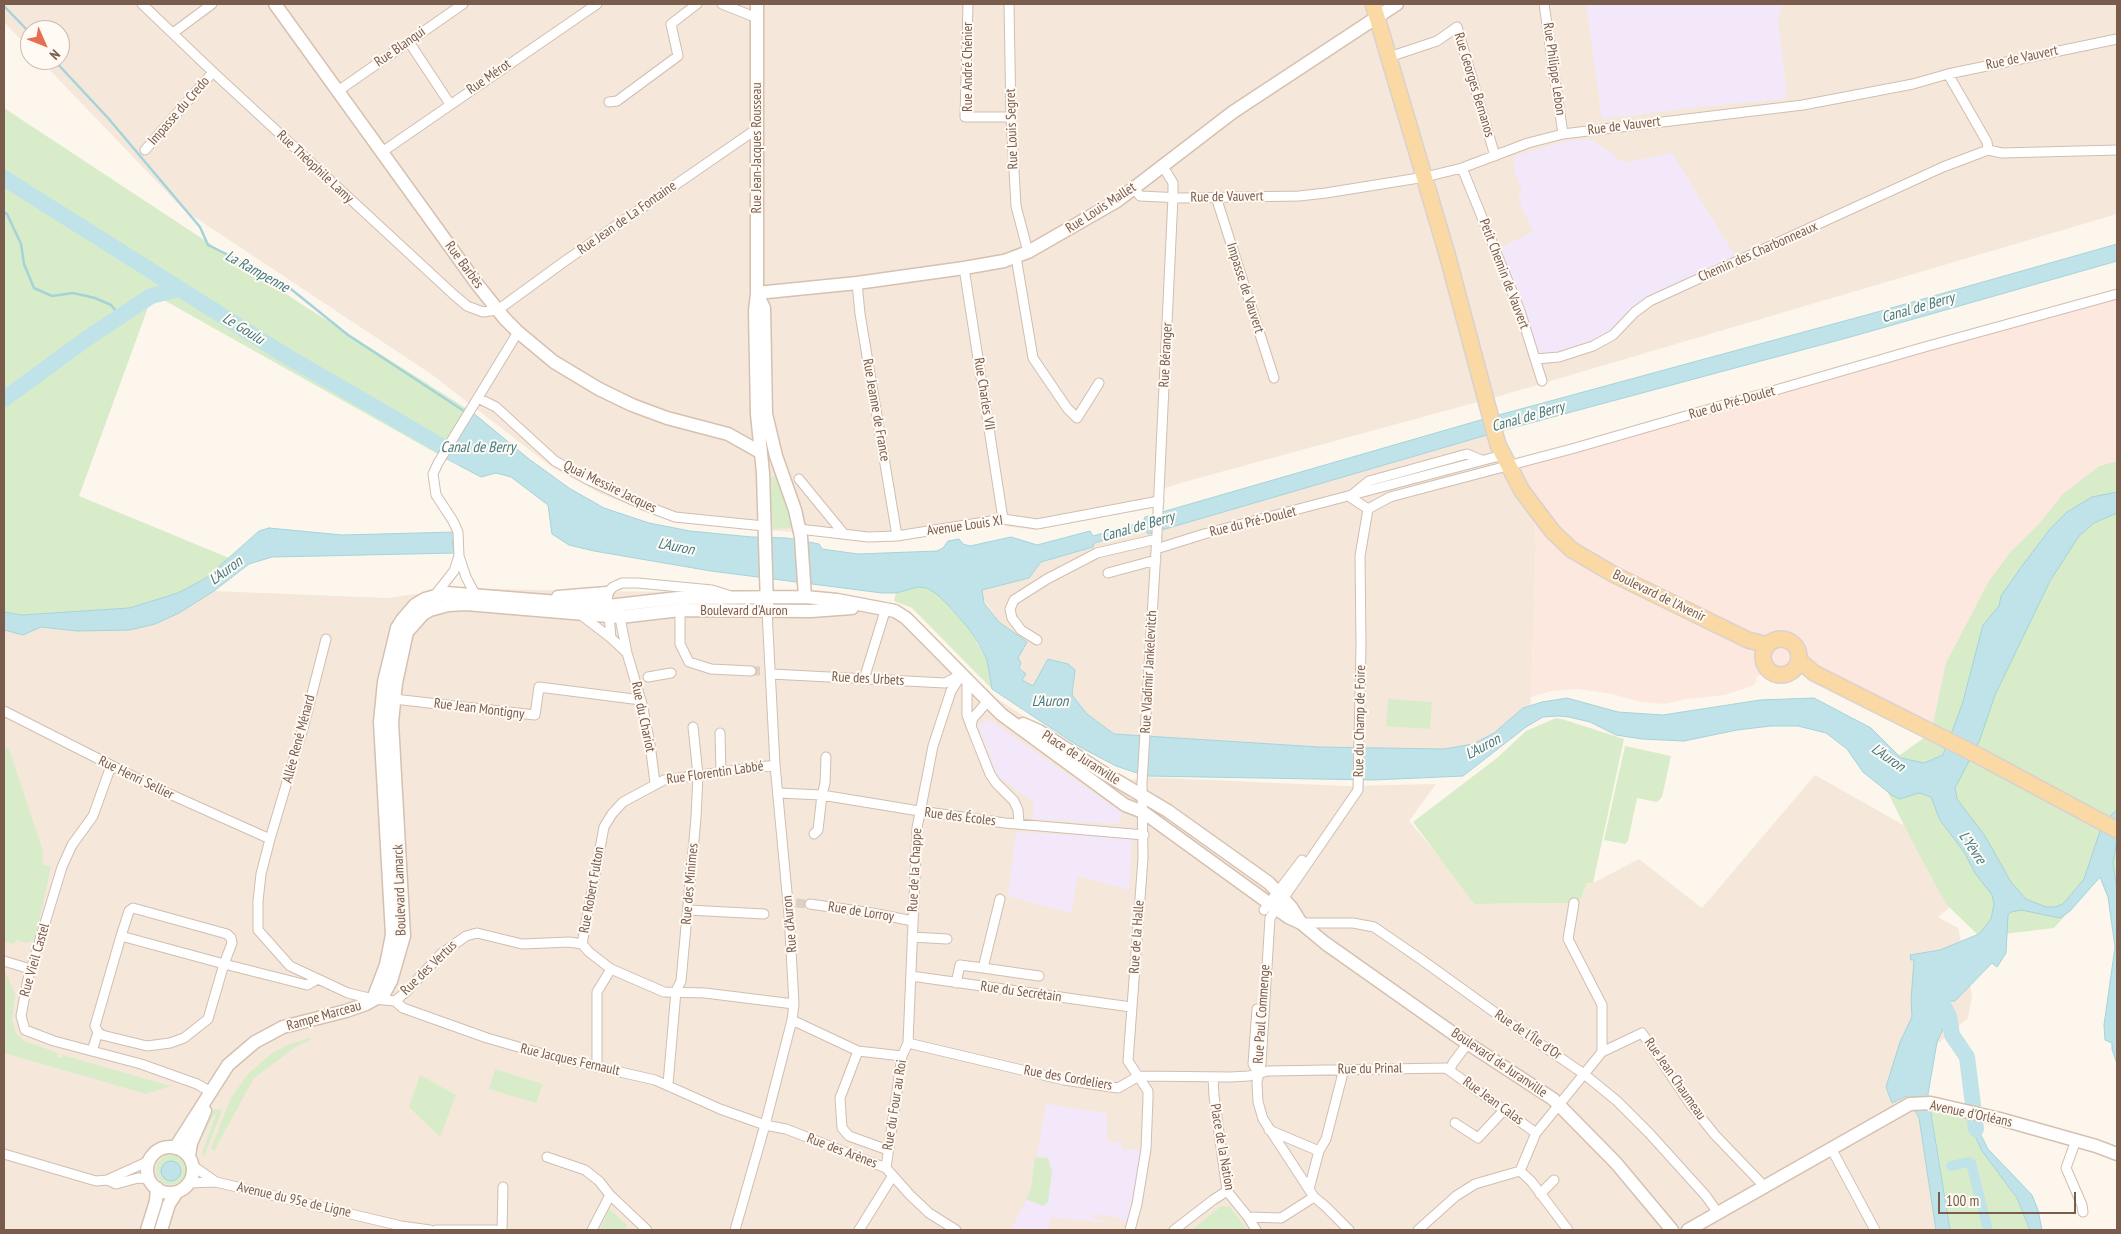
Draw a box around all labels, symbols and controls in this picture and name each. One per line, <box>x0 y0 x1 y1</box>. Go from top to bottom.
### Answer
north arrow <box>20 20 70 70</box>
street label: Rue André Chénier <box>960 22 976 112</box>
street label: Rue Philippe Lebon <box>1539 22 1569 116</box>
street label: Rue Blanqui <box>371 23 429 71</box>
street label: Rue Georges Bernanos <box>1450 31 1498 139</box>
street label: Rue de Vauvert <box>1984 42 2060 74</box>
text: N <box>46 46 64 64</box>
street label: Rue Mérot <box>464 56 514 98</box>
street label: Impasse du Credo <box>145 73 213 149</box>
street label: Rue Jean-Jacques Rousseau <box>749 82 765 214</box>
street label: Rue Louis Segret <box>1002 88 1022 170</box>
street label: Rue de Vauvert <box>1587 113 1661 139</box>
street label: Rue Théophile Lamy <box>273 127 357 207</box>
street label: Rue Jean de La Fontaine <box>574 178 680 258</box>
street label: Rue Louis Mallet <box>1063 179 1139 237</box>
street label: Rue de Vauvert <box>1190 188 1264 206</box>
street label: Petit Chemin de Vauvert <box>1475 217 1533 331</box>
street label: Chemin des Charbonneaux <box>1696 218 1820 286</box>
street label: Rue Barbès <box>441 238 487 292</box>
street label: Impasse de Vauvert <box>1223 241 1267 335</box>
water label: La Rampenne <box>222 247 292 297</box>
water label: Canal de Berry <box>1880 289 1956 327</box>
water label: Le Goulu <box>219 309 267 349</box>
street label: Rue Béranger <box>1156 322 1176 388</box>
street label: Rue Charles VII <box>970 356 998 432</box>
street label: Rue Jeanne de France <box>859 357 893 463</box>
street label: Rue du Pré-Doulet <box>1687 383 1777 423</box>
water label: Canal de Berry <box>1490 398 1566 436</box>
water label: Canal de Berry <box>441 439 515 457</box>
street label: Quai Messire Jacques <box>561 457 659 517</box>
street label: Rue du Pré-Doulet <box>1208 503 1298 541</box>
water label: Canal de Berry <box>1100 508 1176 546</box>
street label: Avenue Louis XI <box>926 512 1004 540</box>
water label: L'Auron <box>656 535 696 559</box>
water label: L'Auron <box>206 553 246 589</box>
street label: Boulevard de l'Avenir <box>1610 566 1708 626</box>
street label: Boulevard d'Auron <box>700 603 788 619</box>
street label: Rue Vladimir Jankelevitch <box>1137 610 1161 734</box>
street label: Rue du Champ de Foire <box>1351 665 1369 777</box>
street label: Rue des Urbets <box>831 669 905 689</box>
street label: Rue du Chariot <box>627 680 659 754</box>
street label: Allée René Ménard <box>279 693 319 785</box>
water label: L'Auron <box>1032 693 1068 711</box>
street label: Rue Jean Montigny <box>433 695 525 723</box>
street label: Place de Juranville <box>1039 727 1123 789</box>
water label: L'Auron <box>1463 730 1503 764</box>
water label: L'Auron <box>1868 740 1908 776</box>
street label: Rue Henri Sellier <box>96 753 176 803</box>
street label: Rue Florentin Labbé <box>666 758 764 788</box>
street label: Rue des Écoles <box>923 804 997 830</box>
street label: Rue de la Chappe <box>904 827 926 913</box>
water label: L'Yèvre <box>1955 828 1989 868</box>
street label: Rue des Minimes <box>678 842 702 926</box>
street label: Boulevard Lamarck <box>390 844 410 936</box>
street label: Rue Robert Fulton <box>576 845 608 935</box>
street label: Rue d'Auron <box>779 895 801 953</box>
street label: Rue de Lorroy <box>827 899 895 925</box>
street label: Rue de la Halle <box>1126 900 1148 974</box>
street label: Rue Vieil Castel <box>17 921 53 999</box>
street label: Rue des Vertus <box>397 937 461 999</box>
street label: Rue Paul Commenge <box>1250 964 1274 1064</box>
street label: Rue du Secrétain <box>979 978 1063 1006</box>
street label: Rampe Marceau <box>285 997 363 1035</box>
street label: Rue de l'Île d'Or <box>1491 1006 1565 1064</box>
street label: Boulevard de Juranville <box>1448 1025 1550 1101</box>
street label: Rue Jean Chaumeau <box>1641 1035 1709 1123</box>
street label: Rue Jacques Fernault <box>519 1040 621 1080</box>
street label: Rue du Four au Roi <box>880 1059 910 1151</box>
street label: Rue du Prinal <box>1338 1060 1402 1078</box>
street label: Rue des Cordeliers <box>1022 1062 1114 1094</box>
street label: Rue Jean Calas <box>1459 1073 1527 1129</box>
street label: Avenue d'Orléans <box>1928 1097 2014 1131</box>
street label: Place de la Nation <box>1206 1102 1238 1192</box>
street label: Rue des Arènes <box>804 1130 880 1172</box>
street label: Avenue du 95e de Ligne <box>235 1179 353 1221</box>
scale bar <box>1941 1182 2078 1214</box>
text: 100 m <box>1946 1191 1979 1210</box>

